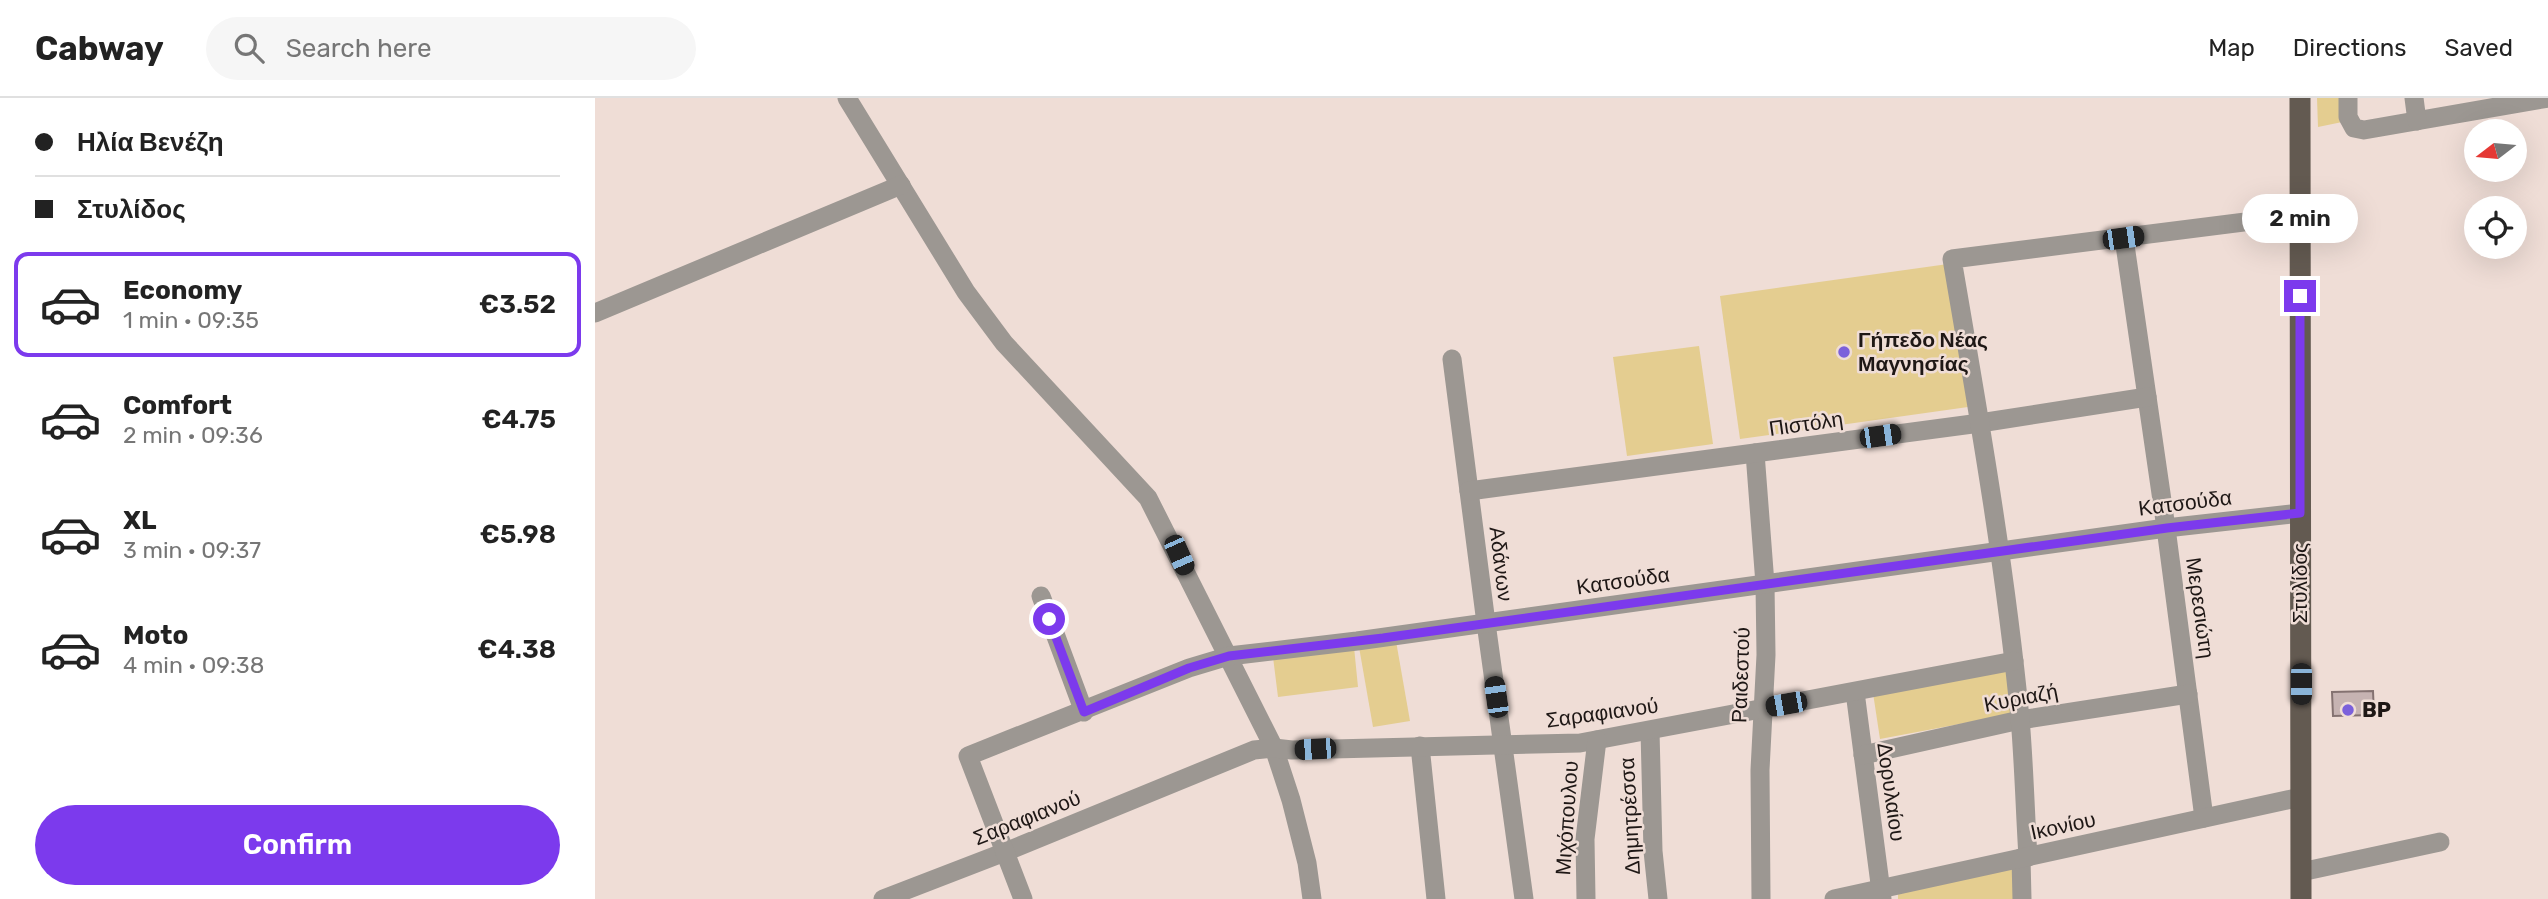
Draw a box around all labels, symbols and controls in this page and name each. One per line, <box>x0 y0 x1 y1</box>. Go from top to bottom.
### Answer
search box <box>206 17 696 80</box>
text: Cabway <box>35 29 164 68</box>
icon: search <box>230 29 268 67</box>
text: Search here <box>286 33 432 64</box>
text: Map <box>2208 34 2255 62</box>
text: Directions <box>2293 34 2406 62</box>
text: Saved <box>2444 34 2513 62</box>
north arrow <box>2464 119 2527 182</box>
map controls <box>2464 119 2527 259</box>
text: Ηλία Βενέζη <box>77 127 224 158</box>
text: Στυλίδος <box>77 194 186 225</box>
callout: 2 min <box>2242 194 2358 244</box>
button: locate <box>2464 196 2527 259</box>
text: 2 min <box>2269 204 2331 232</box>
car <box>2101 225 2146 251</box>
icon: car <box>39 273 102 336</box>
text: Economy <box>123 275 242 306</box>
route end <box>2284 280 2316 312</box>
text: €3.52 <box>479 289 556 320</box>
text: 1 min · 09:35 <box>123 306 259 334</box>
place label: Γήπεδο Νέας Μαγνησίας <box>1858 327 1988 376</box>
marker: Γήπεδο Νέας Μαγνησίας <box>1836 344 1852 360</box>
icon: car <box>39 388 102 451</box>
text: Comfort <box>123 390 232 421</box>
text: €4.75 <box>481 404 556 435</box>
street label: Πιστόλη <box>1767 406 1845 441</box>
text: 2 min · 09:36 <box>123 421 263 449</box>
car <box>1858 423 1903 449</box>
street label: Κατσούδα <box>2137 484 2233 521</box>
icon: car <box>39 503 102 566</box>
text: XL <box>123 505 156 536</box>
text: €5.98 <box>480 519 556 550</box>
street label: Αδάνων <box>1485 525 1518 603</box>
car <box>1161 532 1198 578</box>
text: 3 min · 09:37 <box>123 536 261 564</box>
street label: Στυλίδος <box>2287 543 2312 623</box>
street label: Μερεσιώτη <box>2181 556 2220 660</box>
street label: Κατσούδα <box>1575 562 1671 599</box>
route start <box>1033 603 1065 635</box>
icon: car <box>39 618 102 681</box>
text: Moto <box>123 620 188 651</box>
street label: Ραιδεστού <box>1726 627 1755 723</box>
text: €4.38 <box>478 634 556 665</box>
text: 4 min · 09:38 <box>123 651 264 679</box>
car <box>2291 663 2312 705</box>
car <box>1483 675 1510 719</box>
street label: Κυριαζή <box>1982 678 2060 717</box>
car <box>1764 690 1809 718</box>
street label: Σαραφιανού <box>1544 692 1660 733</box>
place label: BP <box>2362 697 2391 722</box>
marker: BP <box>2340 702 2356 718</box>
car <box>1294 737 1337 761</box>
street label: Δορυλαίου <box>1872 741 1911 843</box>
street label: Δημητρέσσα <box>1614 757 1645 875</box>
street label: Μιχόπουλου <box>1550 760 1583 876</box>
street label: Σαραφιανού <box>970 785 1084 850</box>
button: Confirm <box>35 805 560 885</box>
street label: Ικονίου <box>2028 806 2098 845</box>

